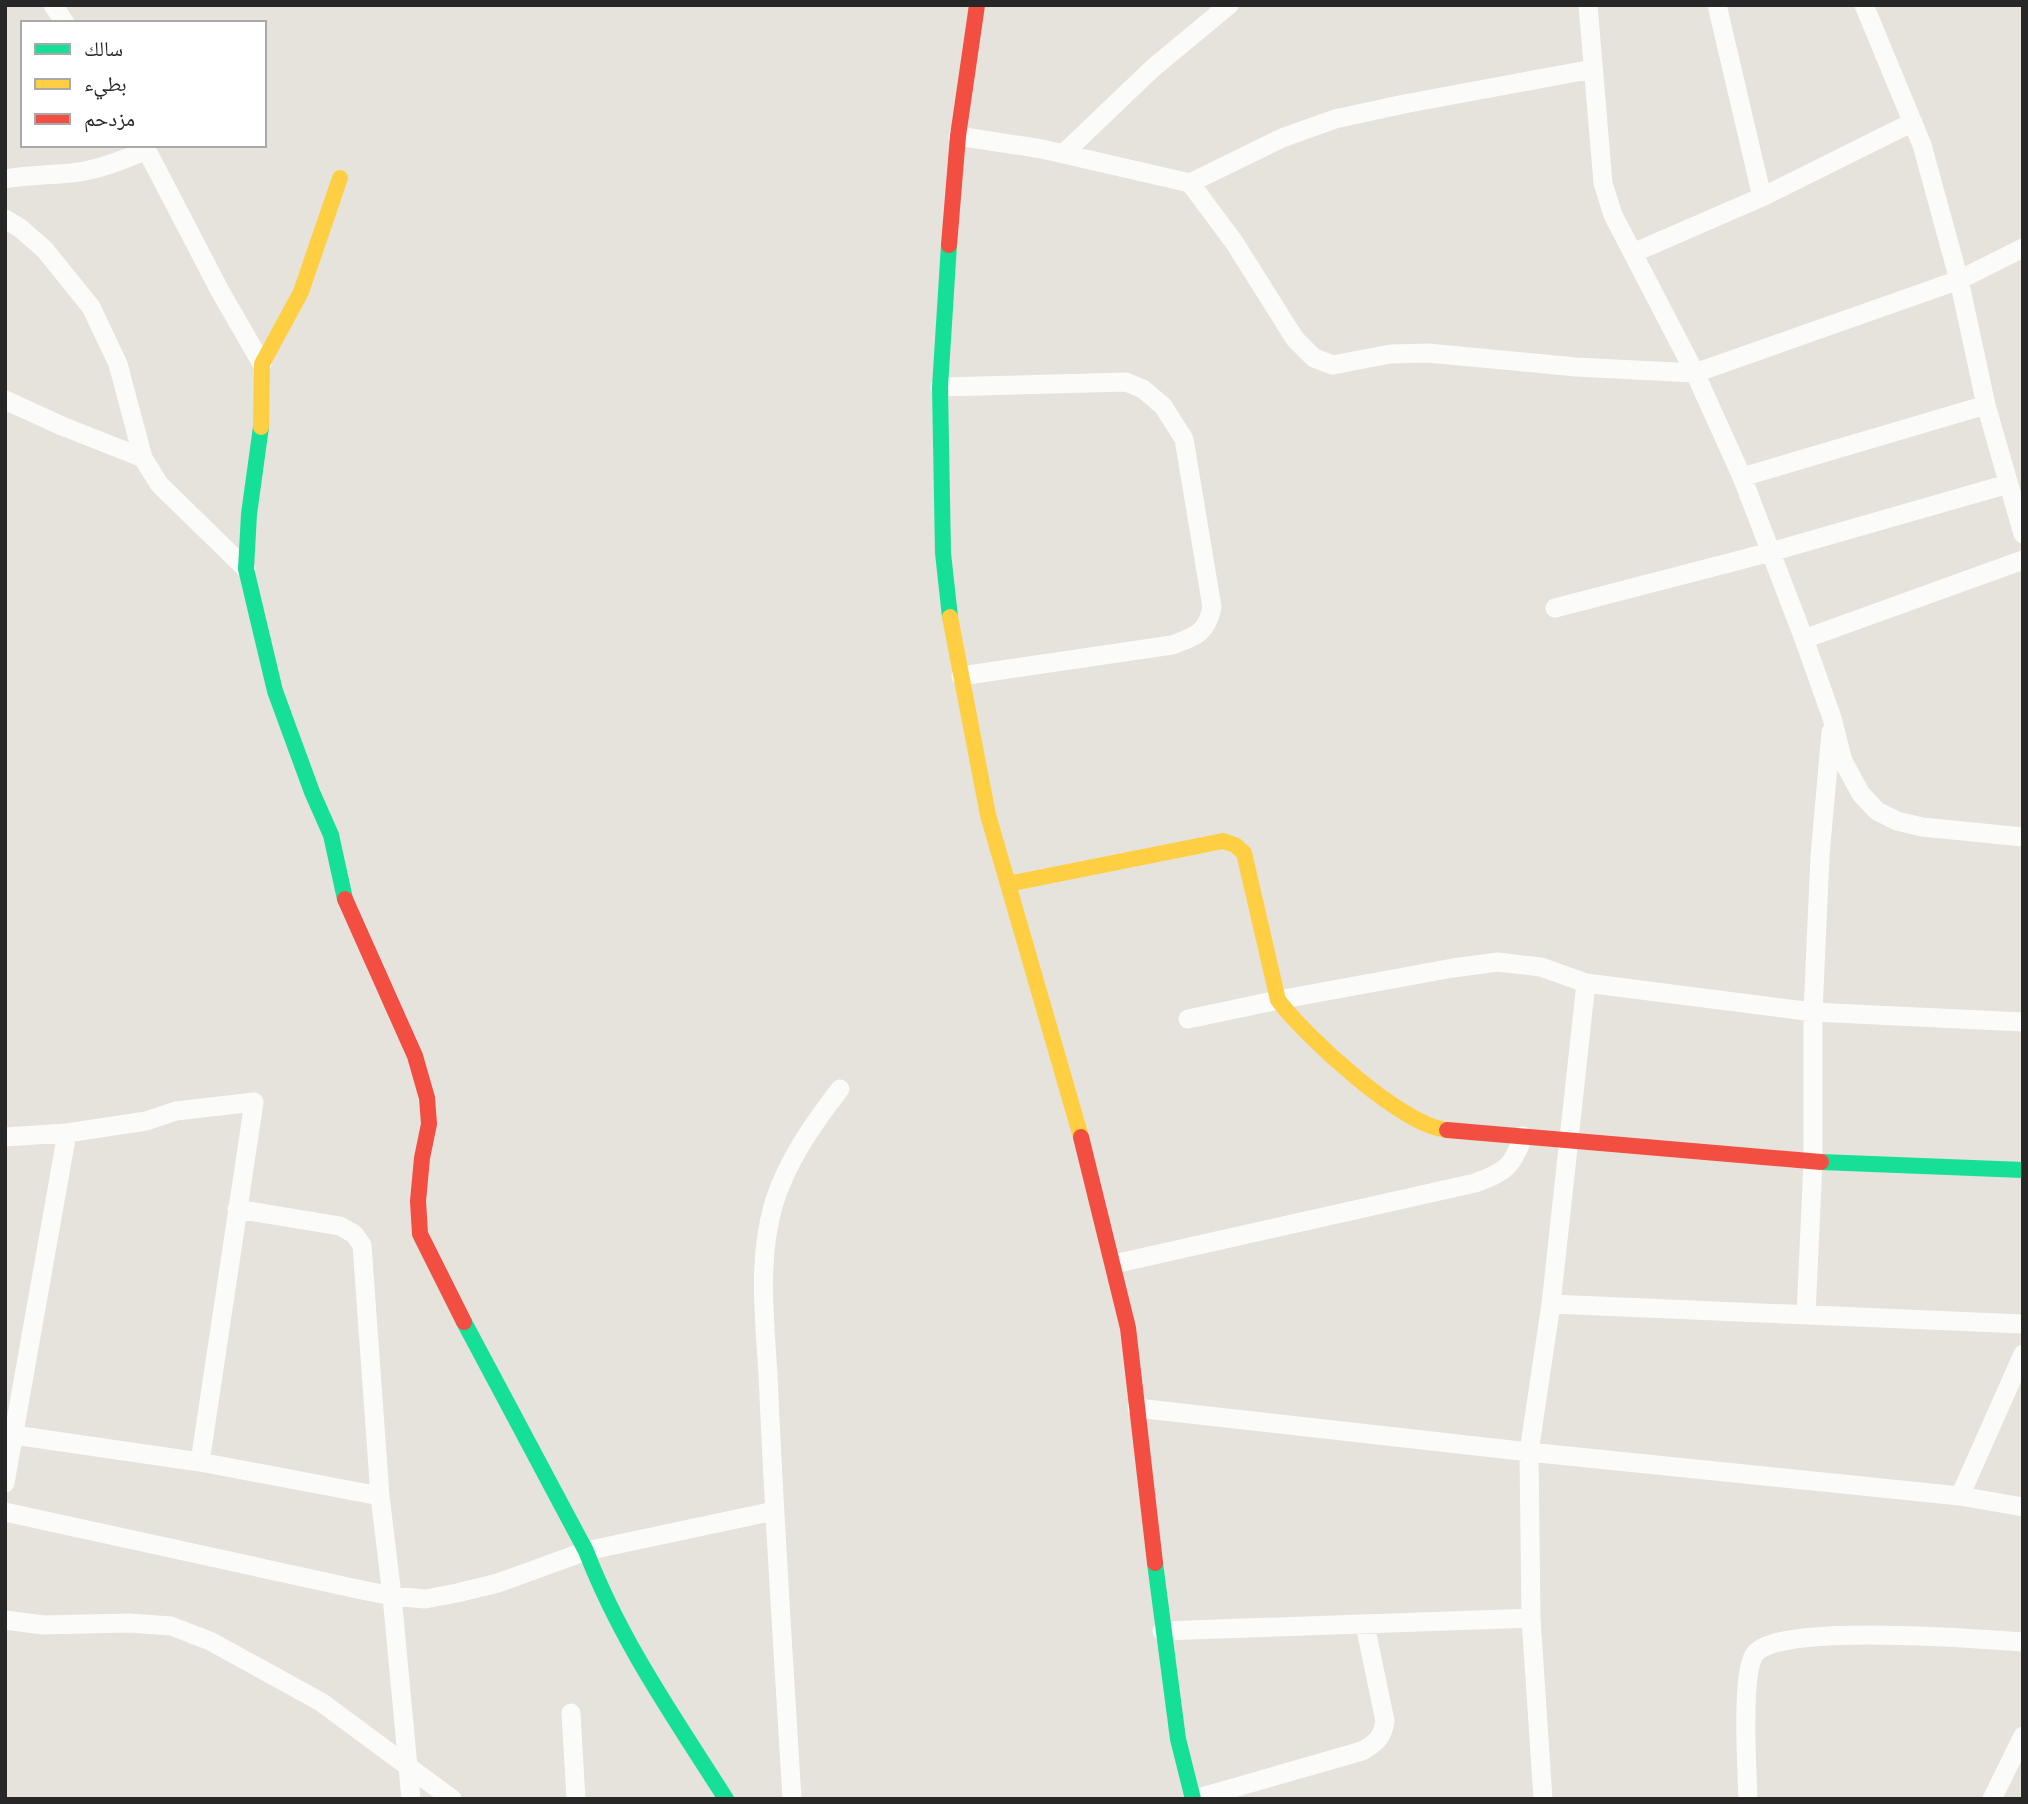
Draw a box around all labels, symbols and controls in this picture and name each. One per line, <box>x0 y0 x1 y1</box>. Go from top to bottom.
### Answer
legend <box>21 21 266 147</box>
text: سالك <box>84 35 123 61</box>
text: بطيء <box>84 70 127 100</box>
text: مزدحم <box>84 105 135 133</box>

